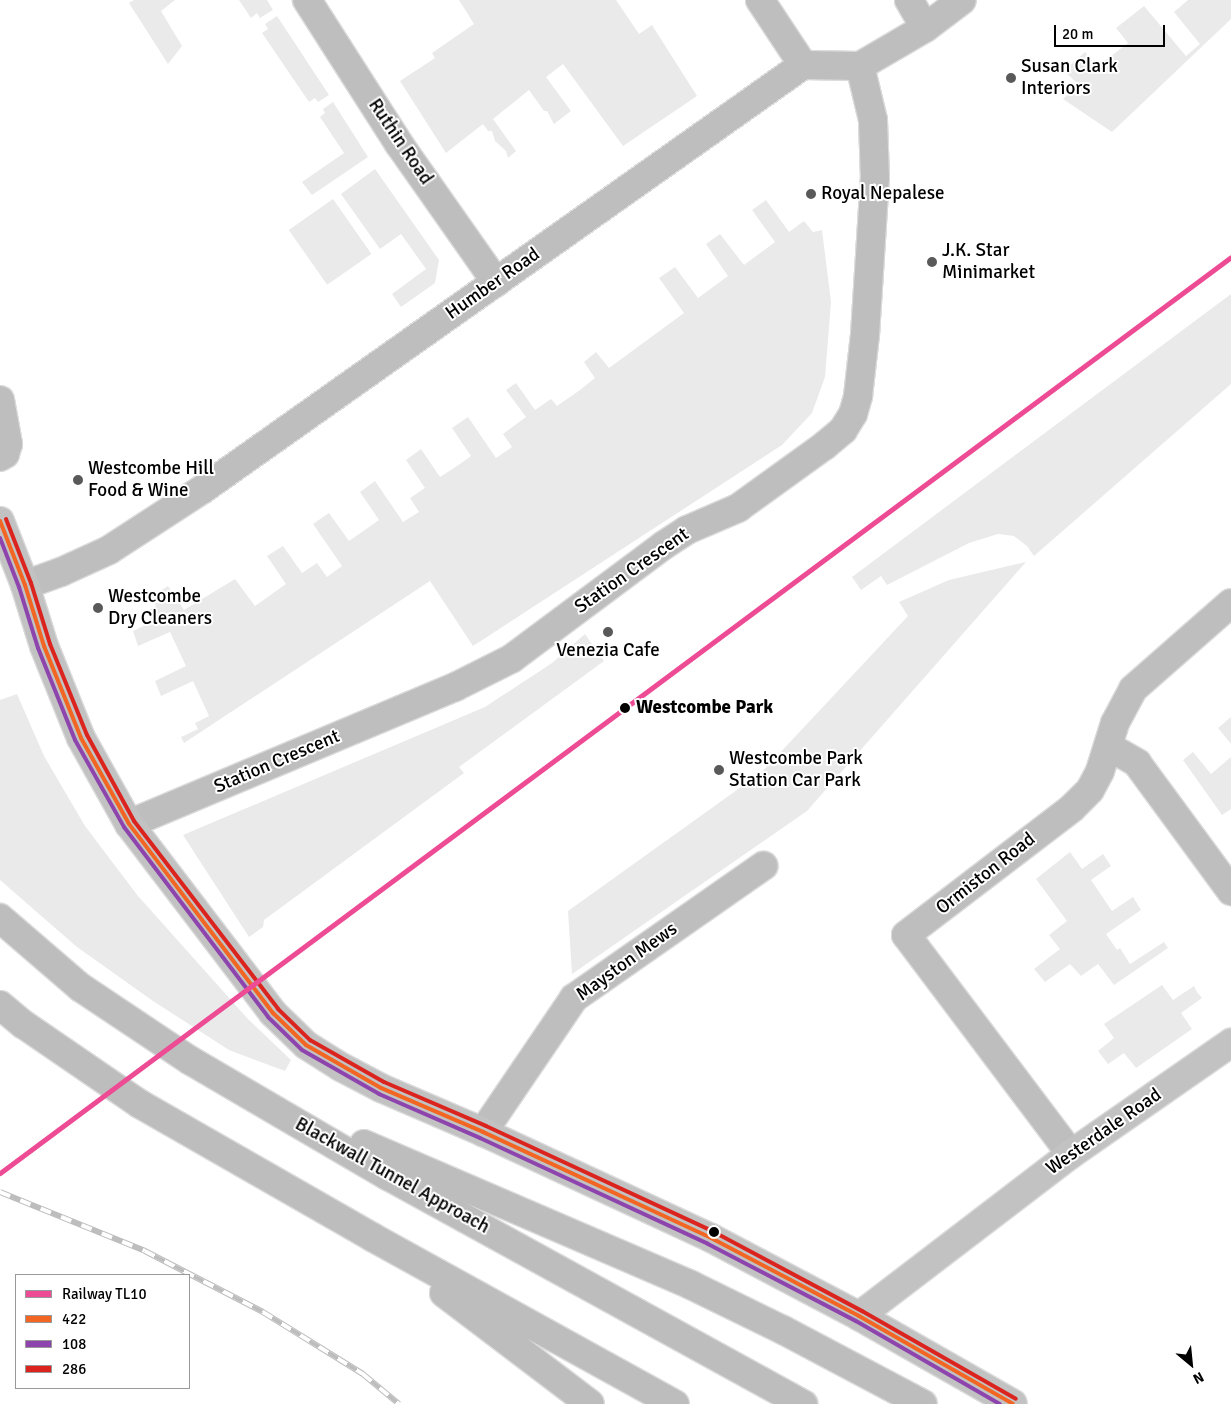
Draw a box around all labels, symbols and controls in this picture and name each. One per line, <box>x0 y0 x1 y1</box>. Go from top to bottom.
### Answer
scale bar <box>1056 15 1167 47</box>
text: 20 m <box>1062 25 1093 43</box>
place label: Susan Clark Interiors <box>1021 56 1118 100</box>
marker: Susan Clark Interiors <box>1005 72 1017 84</box>
street label: Ruthin Road <box>363 95 437 189</box>
place label: Royal Nepalese <box>821 183 945 205</box>
marker: Royal Nepalese <box>805 188 817 200</box>
place label: J.K. Star Minimarket <box>942 240 1035 284</box>
street label: Humber Road <box>442 243 544 325</box>
marker: J.K. Star Minimarket <box>926 256 938 268</box>
place label: Westcombe Hill Food & Wine <box>88 458 214 502</box>
marker: Westcombe Hill Food & Wine <box>72 474 84 486</box>
street label: Station Crescent <box>570 523 694 619</box>
place label: Westcombe Dry Cleaners <box>108 586 212 630</box>
marker: Westcombe Dry Cleaners <box>92 602 104 614</box>
marker: Venezia Cafe <box>602 626 614 638</box>
place label: Venezia Cafe <box>556 640 660 662</box>
place label: Westcombe Park <box>636 697 773 719</box>
marker: Westcombe Park <box>618 701 632 715</box>
street label: Station Crescent <box>211 725 343 799</box>
place label: Westcombe Park Station Car Park <box>729 748 863 792</box>
marker: Westcombe Park Station Car Park <box>713 764 725 776</box>
street label: Ormiston Road <box>932 828 1040 920</box>
street label: Mayston Mews <box>572 918 682 1006</box>
street label: Westerdale Road <box>1042 1084 1166 1180</box>
street label: Blackwall Tunnel Approach <box>291 1113 493 1239</box>
unlabelled marker <box>709 1227 719 1237</box>
legend <box>15 1274 190 1389</box>
text: Railway TL10 <box>62 1285 147 1303</box>
text: 422 <box>62 1310 86 1328</box>
text: 108 <box>62 1335 86 1353</box>
north arrow <box>1166 1339 1216 1389</box>
text: 286 <box>62 1360 86 1378</box>
text: N <box>1190 1368 1207 1387</box>

